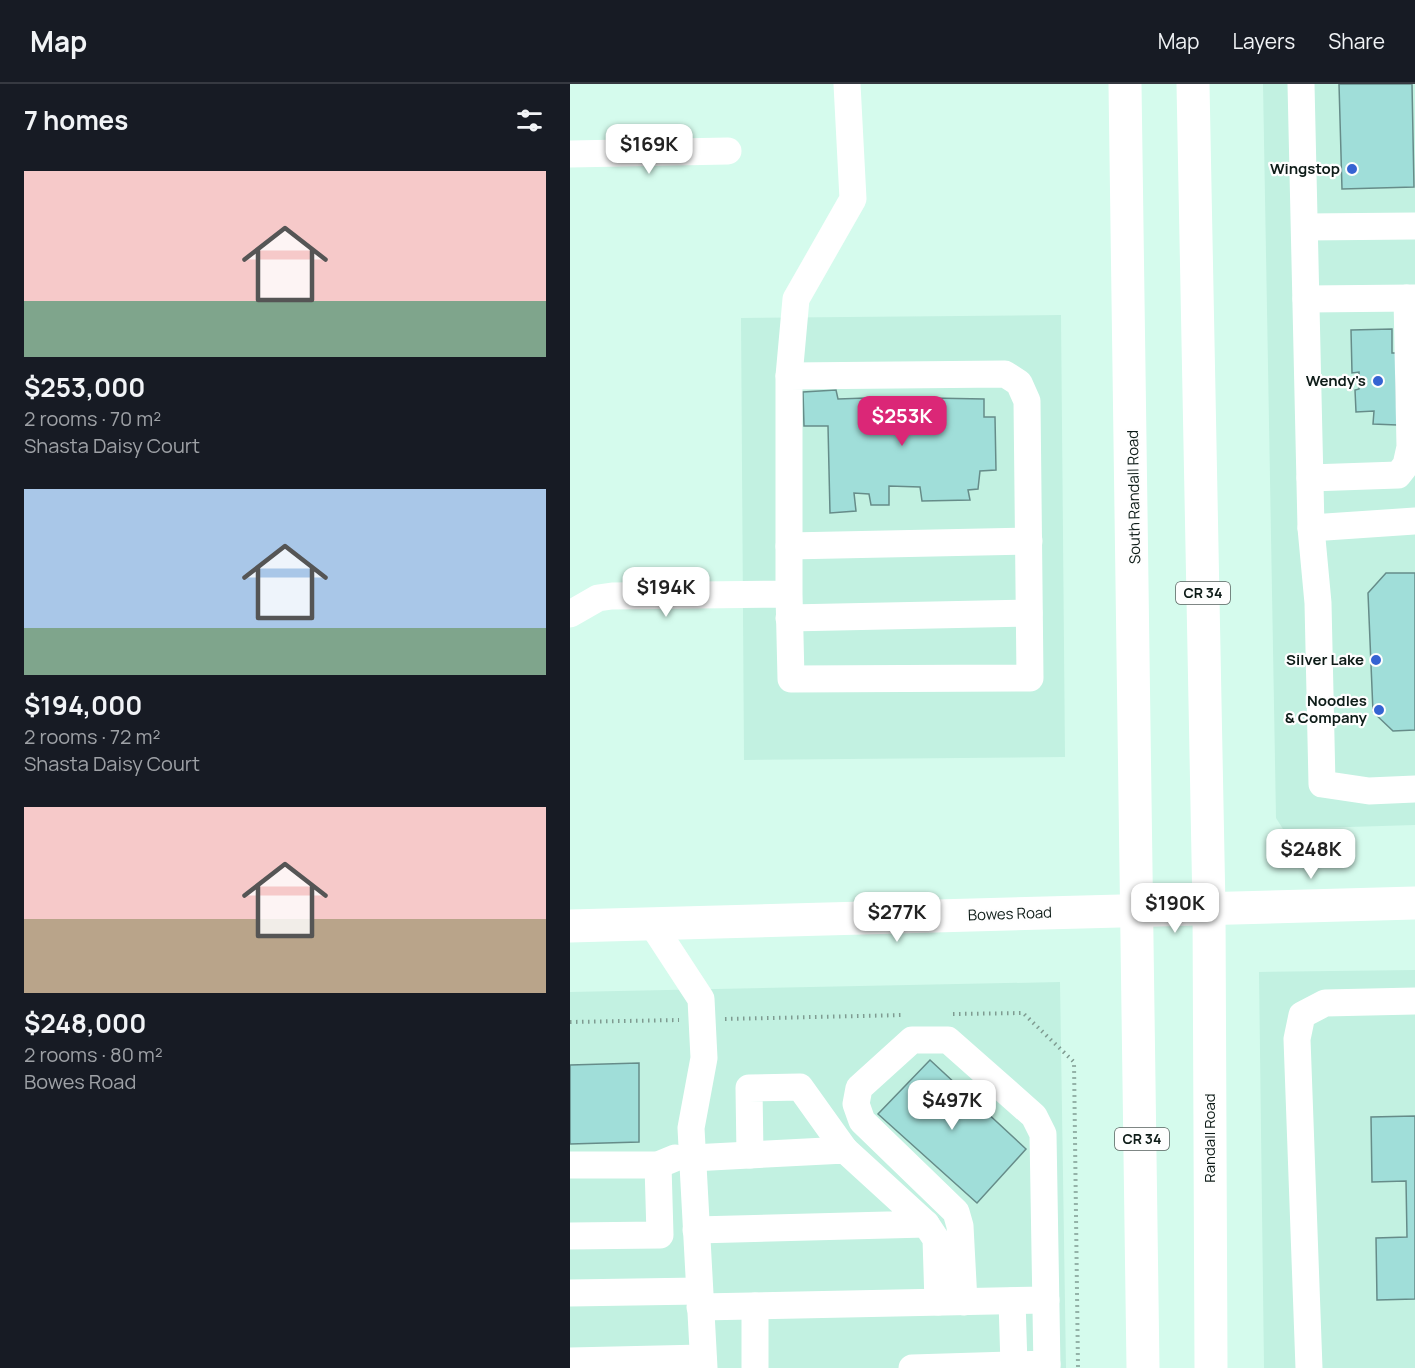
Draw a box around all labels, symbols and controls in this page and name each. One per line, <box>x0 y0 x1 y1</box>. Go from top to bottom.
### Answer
text: Map <box>30 22 87 60</box>
text: Map <box>1158 27 1199 55</box>
text: Layers <box>1232 27 1295 55</box>
text: Share <box>1328 27 1385 55</box>
text: 7 homes <box>24 102 128 138</box>
icon: filters <box>513 104 546 137</box>
pin: $169K <box>607 124 691 175</box>
text: $169K <box>620 130 678 157</box>
place label: Wingstop <box>1270 158 1340 179</box>
marker: Wingstop <box>1345 162 1359 176</box>
icon: home <box>231 210 339 318</box>
text: $253,000 <box>24 369 145 405</box>
place label: Wendy's <box>1306 370 1366 391</box>
marker: Wendy's <box>1371 374 1385 388</box>
pin: $253K <box>860 396 944 447</box>
text: $253K <box>872 402 932 429</box>
text: 2 rooms · 70 m² <box>24 405 161 432</box>
street label: South Randall Road <box>1122 430 1145 564</box>
text: Shasta Daisy Court <box>24 432 200 459</box>
icon: home <box>231 528 339 636</box>
pin: $194K <box>624 567 708 618</box>
text: $194K <box>637 573 695 600</box>
road number: CR 34 <box>1176 582 1230 604</box>
place label: Silver Lake <box>1286 649 1364 670</box>
marker: Silver Lake <box>1369 653 1383 667</box>
text: $194,000 <box>24 687 142 723</box>
place label: Noodles & Company <box>1285 690 1368 728</box>
marker: Noodles & Company <box>1372 703 1386 717</box>
text: 2 rooms · 72 m² <box>24 723 160 750</box>
text: Shasta Daisy Court <box>24 750 200 777</box>
pin: $248K <box>1269 829 1353 880</box>
text: $248K <box>1280 835 1342 862</box>
icon: home <box>231 846 339 954</box>
pin: $190K <box>1133 883 1217 934</box>
text: $190K <box>1145 889 1205 916</box>
pin: $277K <box>855 892 939 943</box>
text: $277K <box>868 898 926 925</box>
street label: Bowes Road <box>968 902 1052 925</box>
text: $248,000 <box>24 1005 146 1041</box>
text: 2 rooms · 80 m² <box>24 1041 163 1068</box>
text: Bowes Road <box>24 1068 136 1095</box>
pin: $497K <box>910 1080 994 1131</box>
text: $497K <box>922 1086 982 1113</box>
street label: Randall Road <box>1199 1093 1220 1183</box>
road number: CR 34 <box>1115 1128 1169 1150</box>

